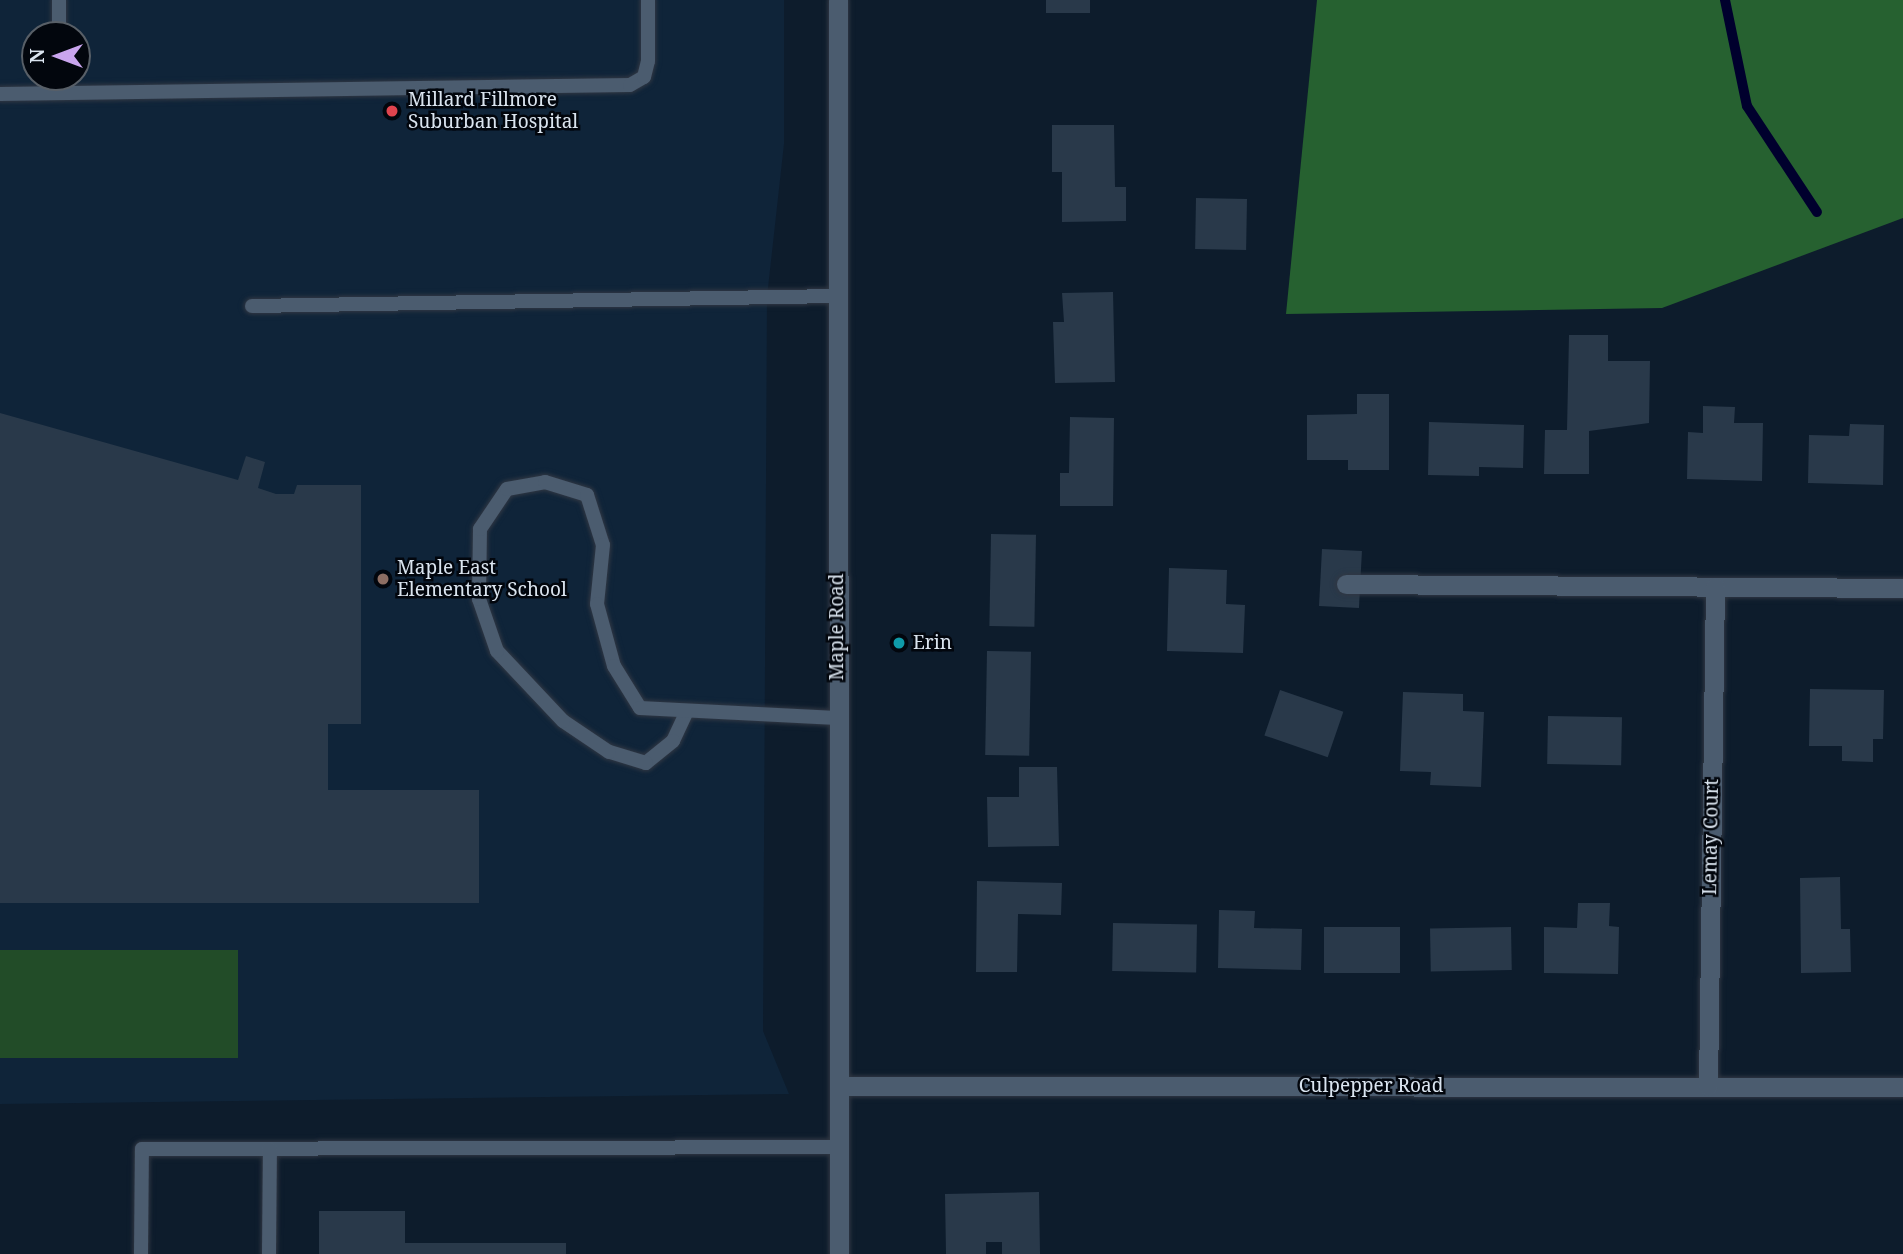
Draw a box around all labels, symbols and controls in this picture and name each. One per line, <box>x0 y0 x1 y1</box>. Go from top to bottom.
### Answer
north arrow <box>21 21 91 91</box>
text: N <box>24 49 50 64</box>
place label: Millard Fillmore Suburban Hospital <box>408 89 578 133</box>
marker: Millard Fillmore Suburban Hospital <box>382 101 402 121</box>
place label: Maple East Elementary School <box>397 557 567 601</box>
marker: Maple East Elementary School <box>375 571 391 587</box>
street label: Maple Road <box>826 574 848 680</box>
place label: Erin <box>913 632 952 654</box>
marker: Erin <box>891 635 907 651</box>
street label: Lemay Court <box>1699 779 1723 895</box>
street label: Culpepper Road <box>1299 1075 1443 1097</box>

